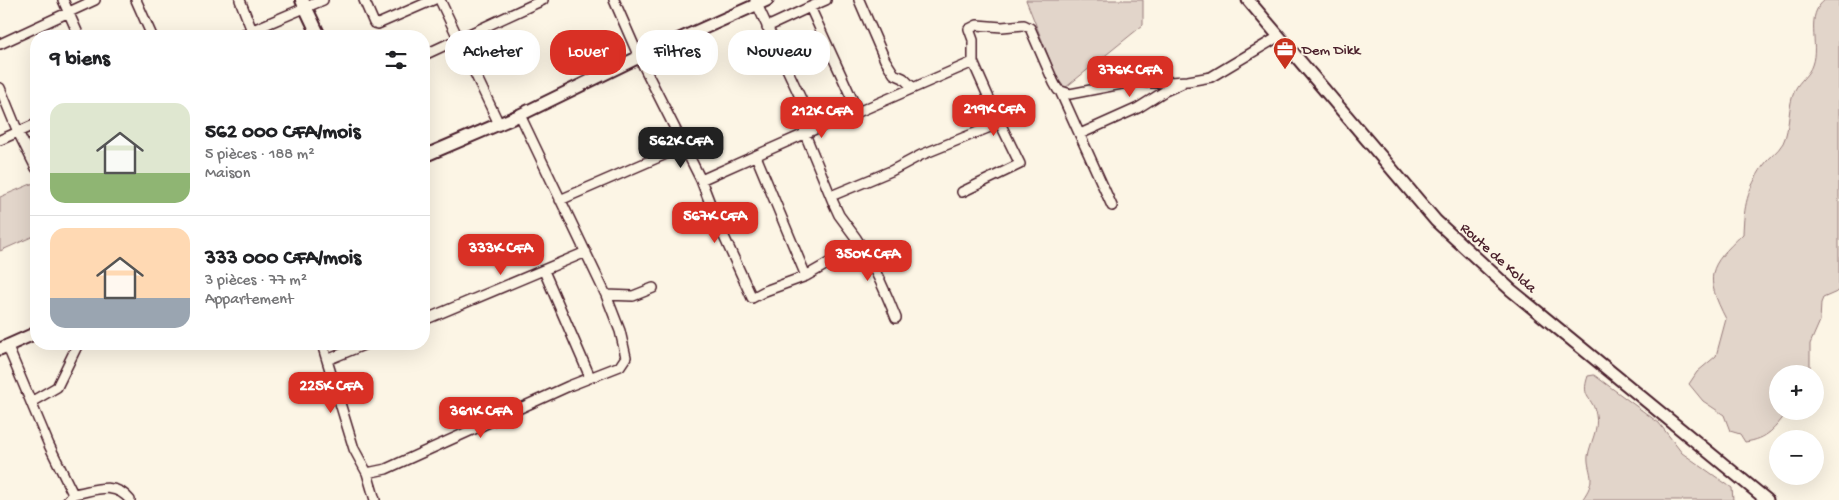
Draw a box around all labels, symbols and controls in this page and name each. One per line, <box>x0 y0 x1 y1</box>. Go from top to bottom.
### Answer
chip: Acheter <box>445 30 540 75</box>
chip: Louer <box>550 30 626 75</box>
chip: Filtres <box>636 30 718 75</box>
chip: Nouveau <box>728 30 830 75</box>
office icon: Dem Dikk <box>1272 36 1298 70</box>
place label: Dem Dikk <box>1301 42 1361 60</box>
icon: filters <box>382 46 410 74</box>
text: 9 biens <box>50 48 110 73</box>
pin: 376K CFA <box>1078 56 1182 98</box>
text: 376K CFA <box>1098 62 1162 81</box>
pin: 219K CFA <box>942 94 1046 137</box>
pin: 212K CFA <box>770 96 874 139</box>
text: 219K CFA <box>963 101 1025 120</box>
text: 212K CFA <box>791 103 853 122</box>
text: 562 000 CFA/mois <box>205 121 360 146</box>
icon: home <box>90 123 150 183</box>
pin: 562K CFA <box>629 126 733 169</box>
text: 562K CFA <box>649 133 713 152</box>
text: 5 pièces · 188 m² <box>205 146 314 165</box>
text: Maison <box>205 165 250 184</box>
pin: 567K CFA <box>663 202 767 244</box>
text: 567K CFA <box>683 208 747 227</box>
street label: Route de Kolda <box>1456 219 1540 298</box>
pin: 333K CFA <box>449 234 553 276</box>
text: 333K CFA <box>469 240 533 259</box>
pin: 350K CFA <box>816 240 920 282</box>
text: 350K CFA <box>836 246 900 265</box>
text: 333 000 CFA/mois <box>205 247 361 272</box>
icon: home <box>90 248 150 308</box>
text: 3 pièces · 77 m² <box>205 272 307 291</box>
text: Appartement <box>205 291 293 310</box>
map controls <box>1769 365 1824 485</box>
button: + <box>1769 365 1824 420</box>
pin: 225K CFA <box>279 372 383 414</box>
text: 225K CFA <box>299 378 363 397</box>
pin: 361K CFA <box>429 396 533 439</box>
text: 361K CFA <box>450 403 512 422</box>
button: − <box>1769 430 1824 485</box>

